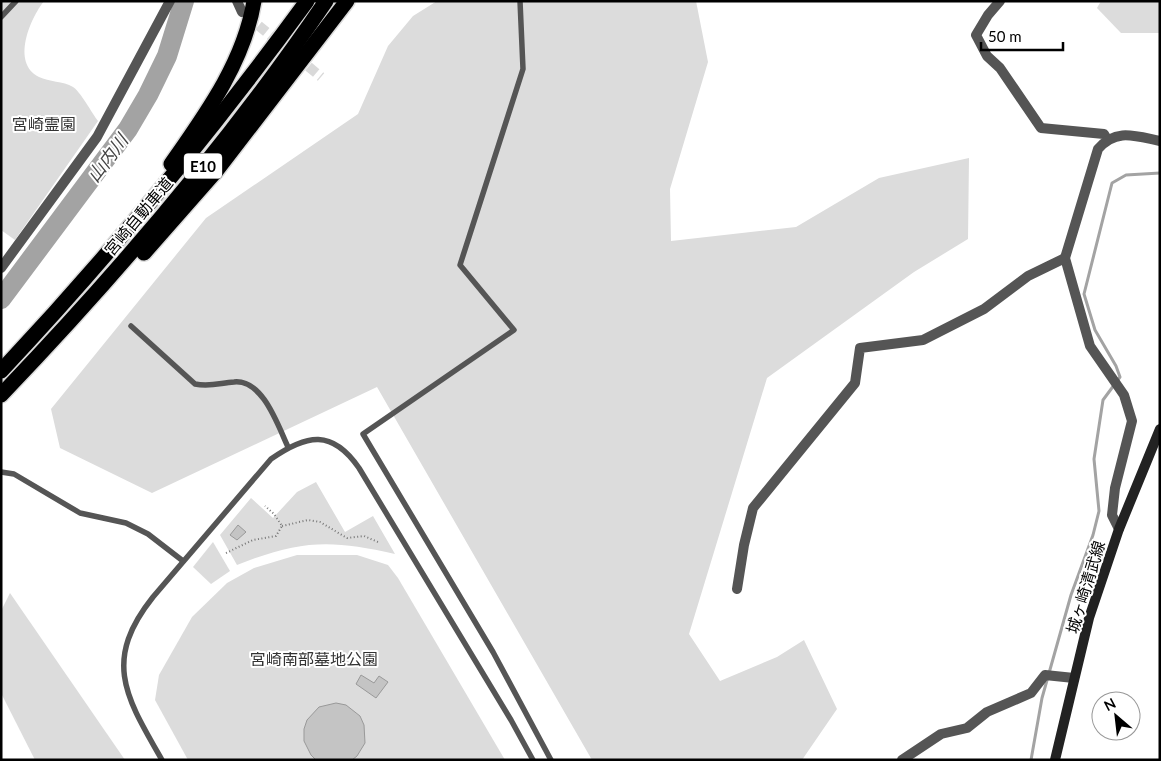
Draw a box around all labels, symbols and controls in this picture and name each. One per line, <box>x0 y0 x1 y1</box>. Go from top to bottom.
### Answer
scale bar <box>981 20 1064 52</box>
text: 50 m <box>988 27 1022 45</box>
park label: 宮崎霊園 <box>12 114 76 133</box>
water label: 山内川 <box>82 128 133 186</box>
road number: E10 <box>184 154 222 178</box>
street label: 宮崎自動車道 <box>100 173 176 259</box>
street label: 城ヶ崎清武線 <box>1062 538 1108 636</box>
park label: 宮崎南部墓地公園 <box>250 649 378 668</box>
north arrow <box>1091 691 1141 741</box>
text: N <box>1101 694 1118 714</box>

